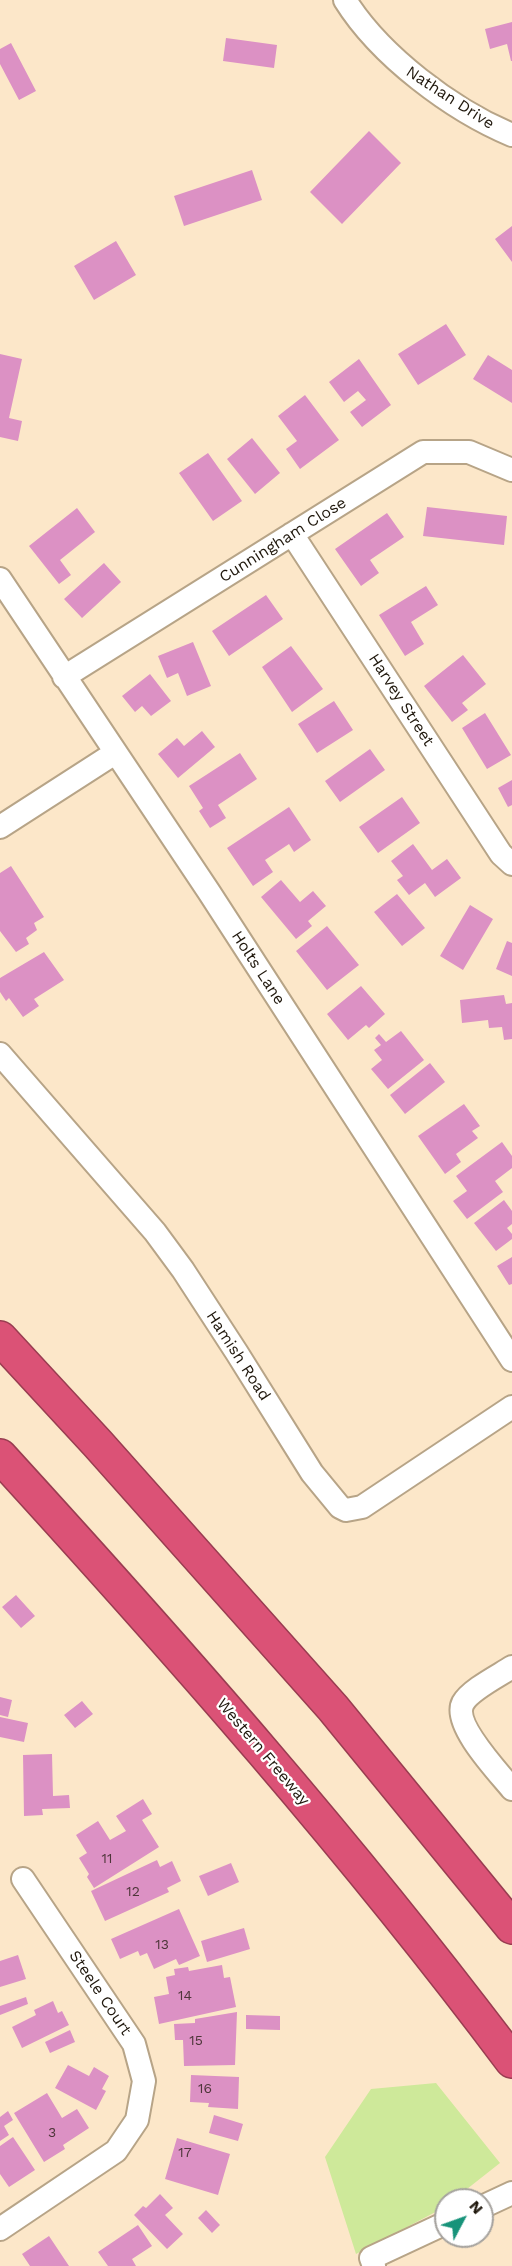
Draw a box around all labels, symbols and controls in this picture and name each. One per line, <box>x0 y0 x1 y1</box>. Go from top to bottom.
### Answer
street label: Nathan Drive <box>402 62 498 134</box>
street label: Cunningham Close <box>216 493 350 587</box>
street label: Harvey Street <box>364 650 438 750</box>
street label: Holts Lane <box>227 927 289 1009</box>
street label: Hamish Road <box>202 1308 274 1404</box>
street label: Western Freeway <box>213 1694 313 1810</box>
house number: 11 <box>102 1851 112 1867</box>
house number: 12 <box>126 1884 140 1900</box>
house number: 13 <box>155 1937 169 1953</box>
street label: Steele Court <box>65 1947 135 2039</box>
house number: 14 <box>178 1988 192 2004</box>
house number: 15 <box>189 2033 203 2049</box>
house number: 16 <box>198 2081 212 2097</box>
house number: 3 <box>48 2125 56 2141</box>
house number: 17 <box>178 2145 192 2161</box>
north arrow <box>434 2188 494 2248</box>
text: N <box>465 2196 488 2218</box>

